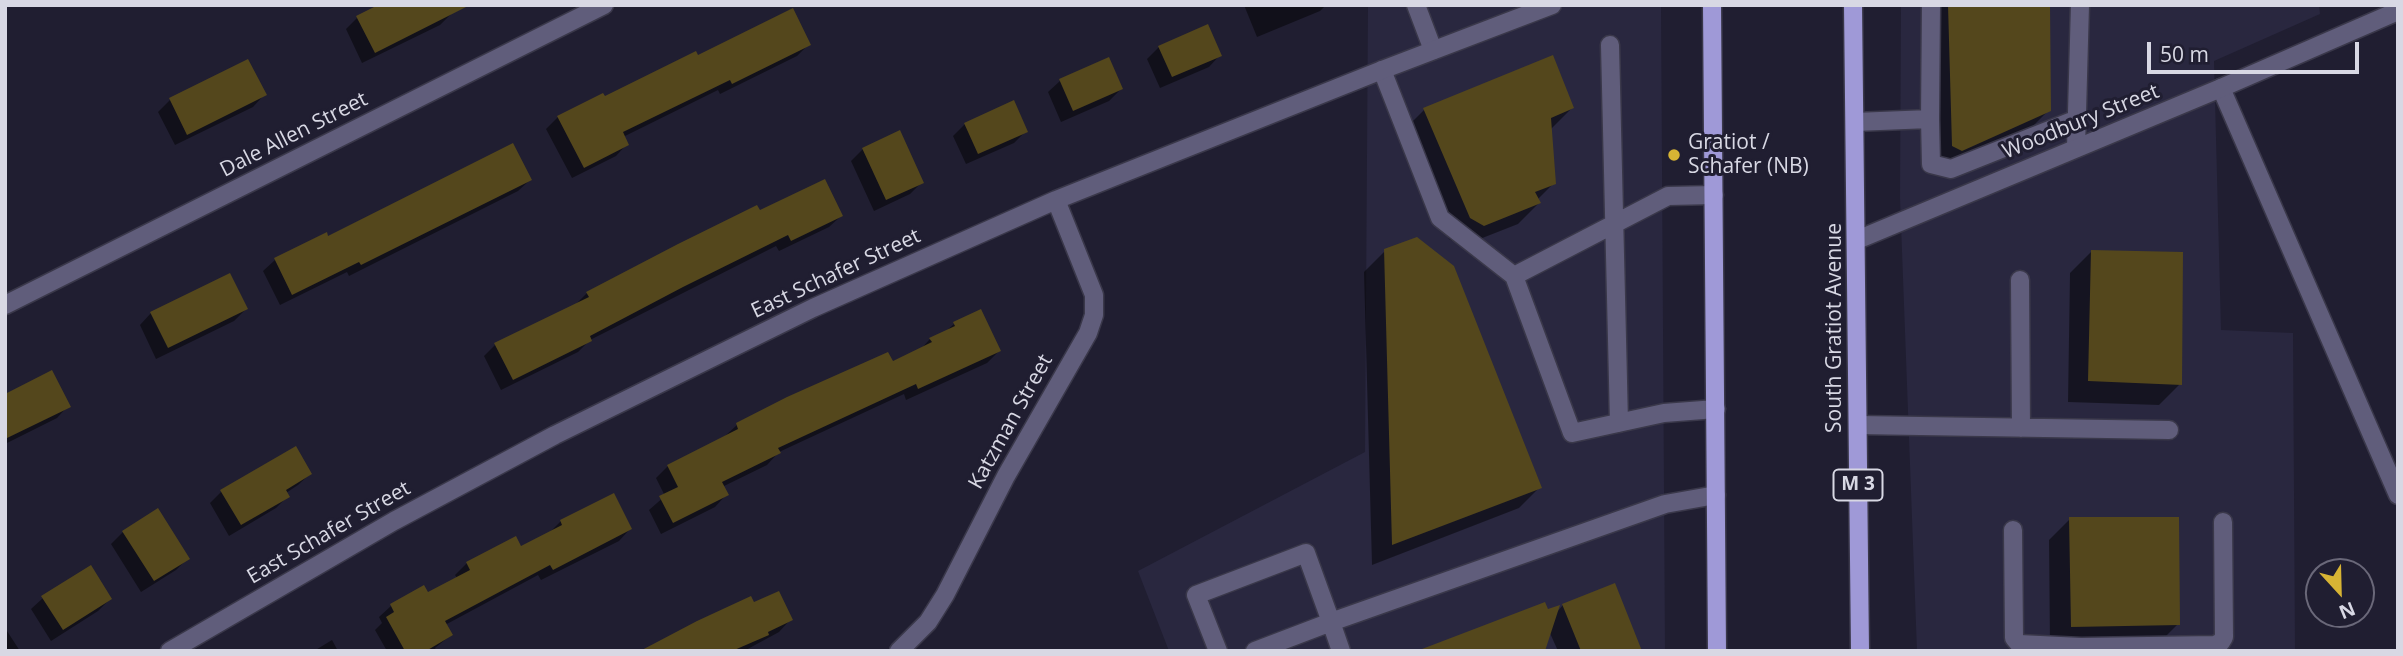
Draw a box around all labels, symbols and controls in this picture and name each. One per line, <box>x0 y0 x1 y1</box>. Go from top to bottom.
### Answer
scale bar <box>2151 28 2363 72</box>
text: 50 m <box>2160 40 2209 68</box>
street label: Woodbury Street <box>1999 79 2163 165</box>
street label: Dale Allen Street <box>216 87 372 183</box>
place label: Gratiot / Schafer (NB) <box>1688 130 1809 180</box>
marker: Gratiot / Schafer (NB) <box>1666 147 1682 163</box>
street label: South Gratiot Avenue <box>1822 223 1848 433</box>
street label: East Schafer Street <box>747 224 925 324</box>
street label: Katzman Street <box>964 350 1058 494</box>
road number: M 3 <box>1834 470 1882 500</box>
street label: East Schafer Street <box>243 476 415 590</box>
north arrow <box>2305 558 2375 628</box>
text: N <box>2335 596 2359 626</box>

